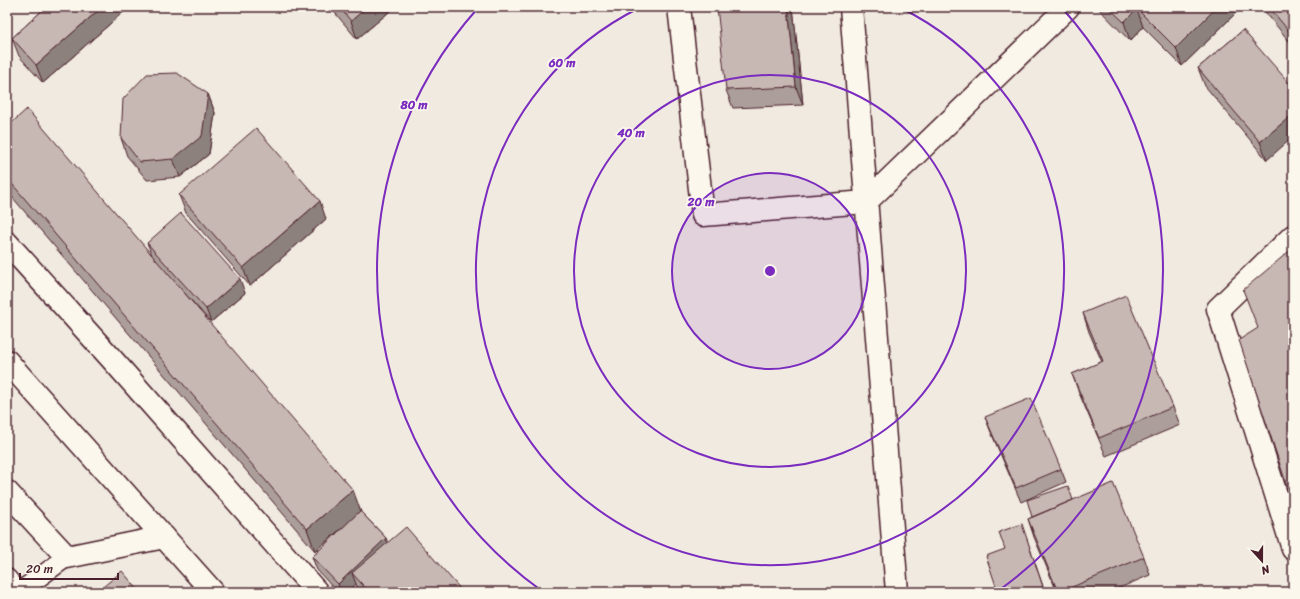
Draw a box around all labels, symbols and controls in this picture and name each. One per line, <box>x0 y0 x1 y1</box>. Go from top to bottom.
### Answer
text: 60 m <box>548 52 576 74</box>
text: 80 m <box>399 94 428 116</box>
text: 40 m <box>616 122 645 144</box>
text: 20 m <box>687 191 715 213</box>
centre of rings <box>763 264 777 278</box>
north arrow <box>1242 541 1282 581</box>
scale bar <box>20 555 118 581</box>
text: 20 m <box>26 558 53 580</box>
text: N <box>1258 559 1273 580</box>

